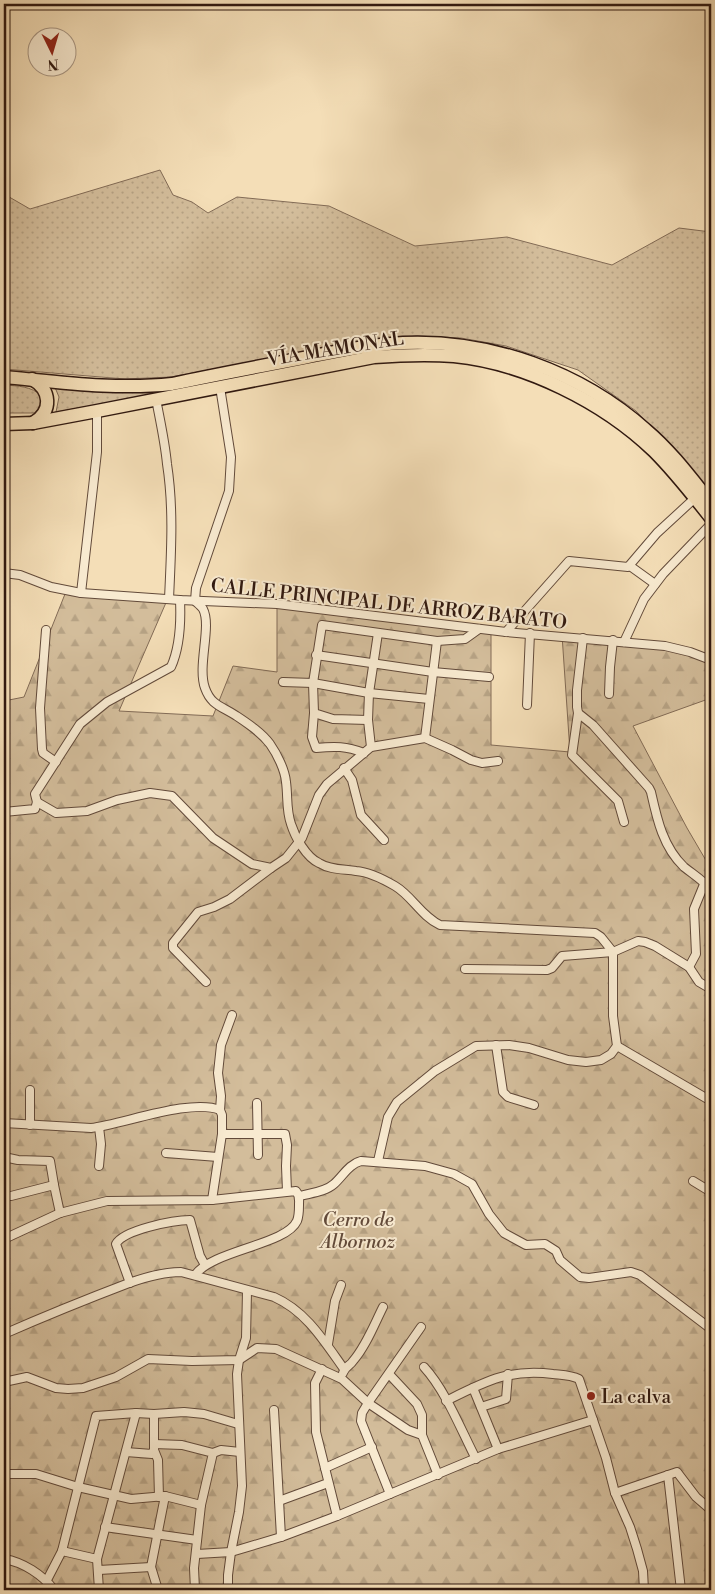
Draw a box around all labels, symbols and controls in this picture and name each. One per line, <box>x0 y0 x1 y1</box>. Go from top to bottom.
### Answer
north arrow <box>28 28 78 78</box>
text: N <box>47 55 59 73</box>
street label: VÍA MAMONAL <box>264 325 405 372</box>
street label: CALLE PRINCIPAL DE ARROZ BARATO <box>210 573 568 635</box>
park label: Cerro de Albornoz <box>318 1208 396 1254</box>
place label: La calva <box>601 1385 671 1409</box>
marker: La calva <box>585 1390 597 1402</box>

